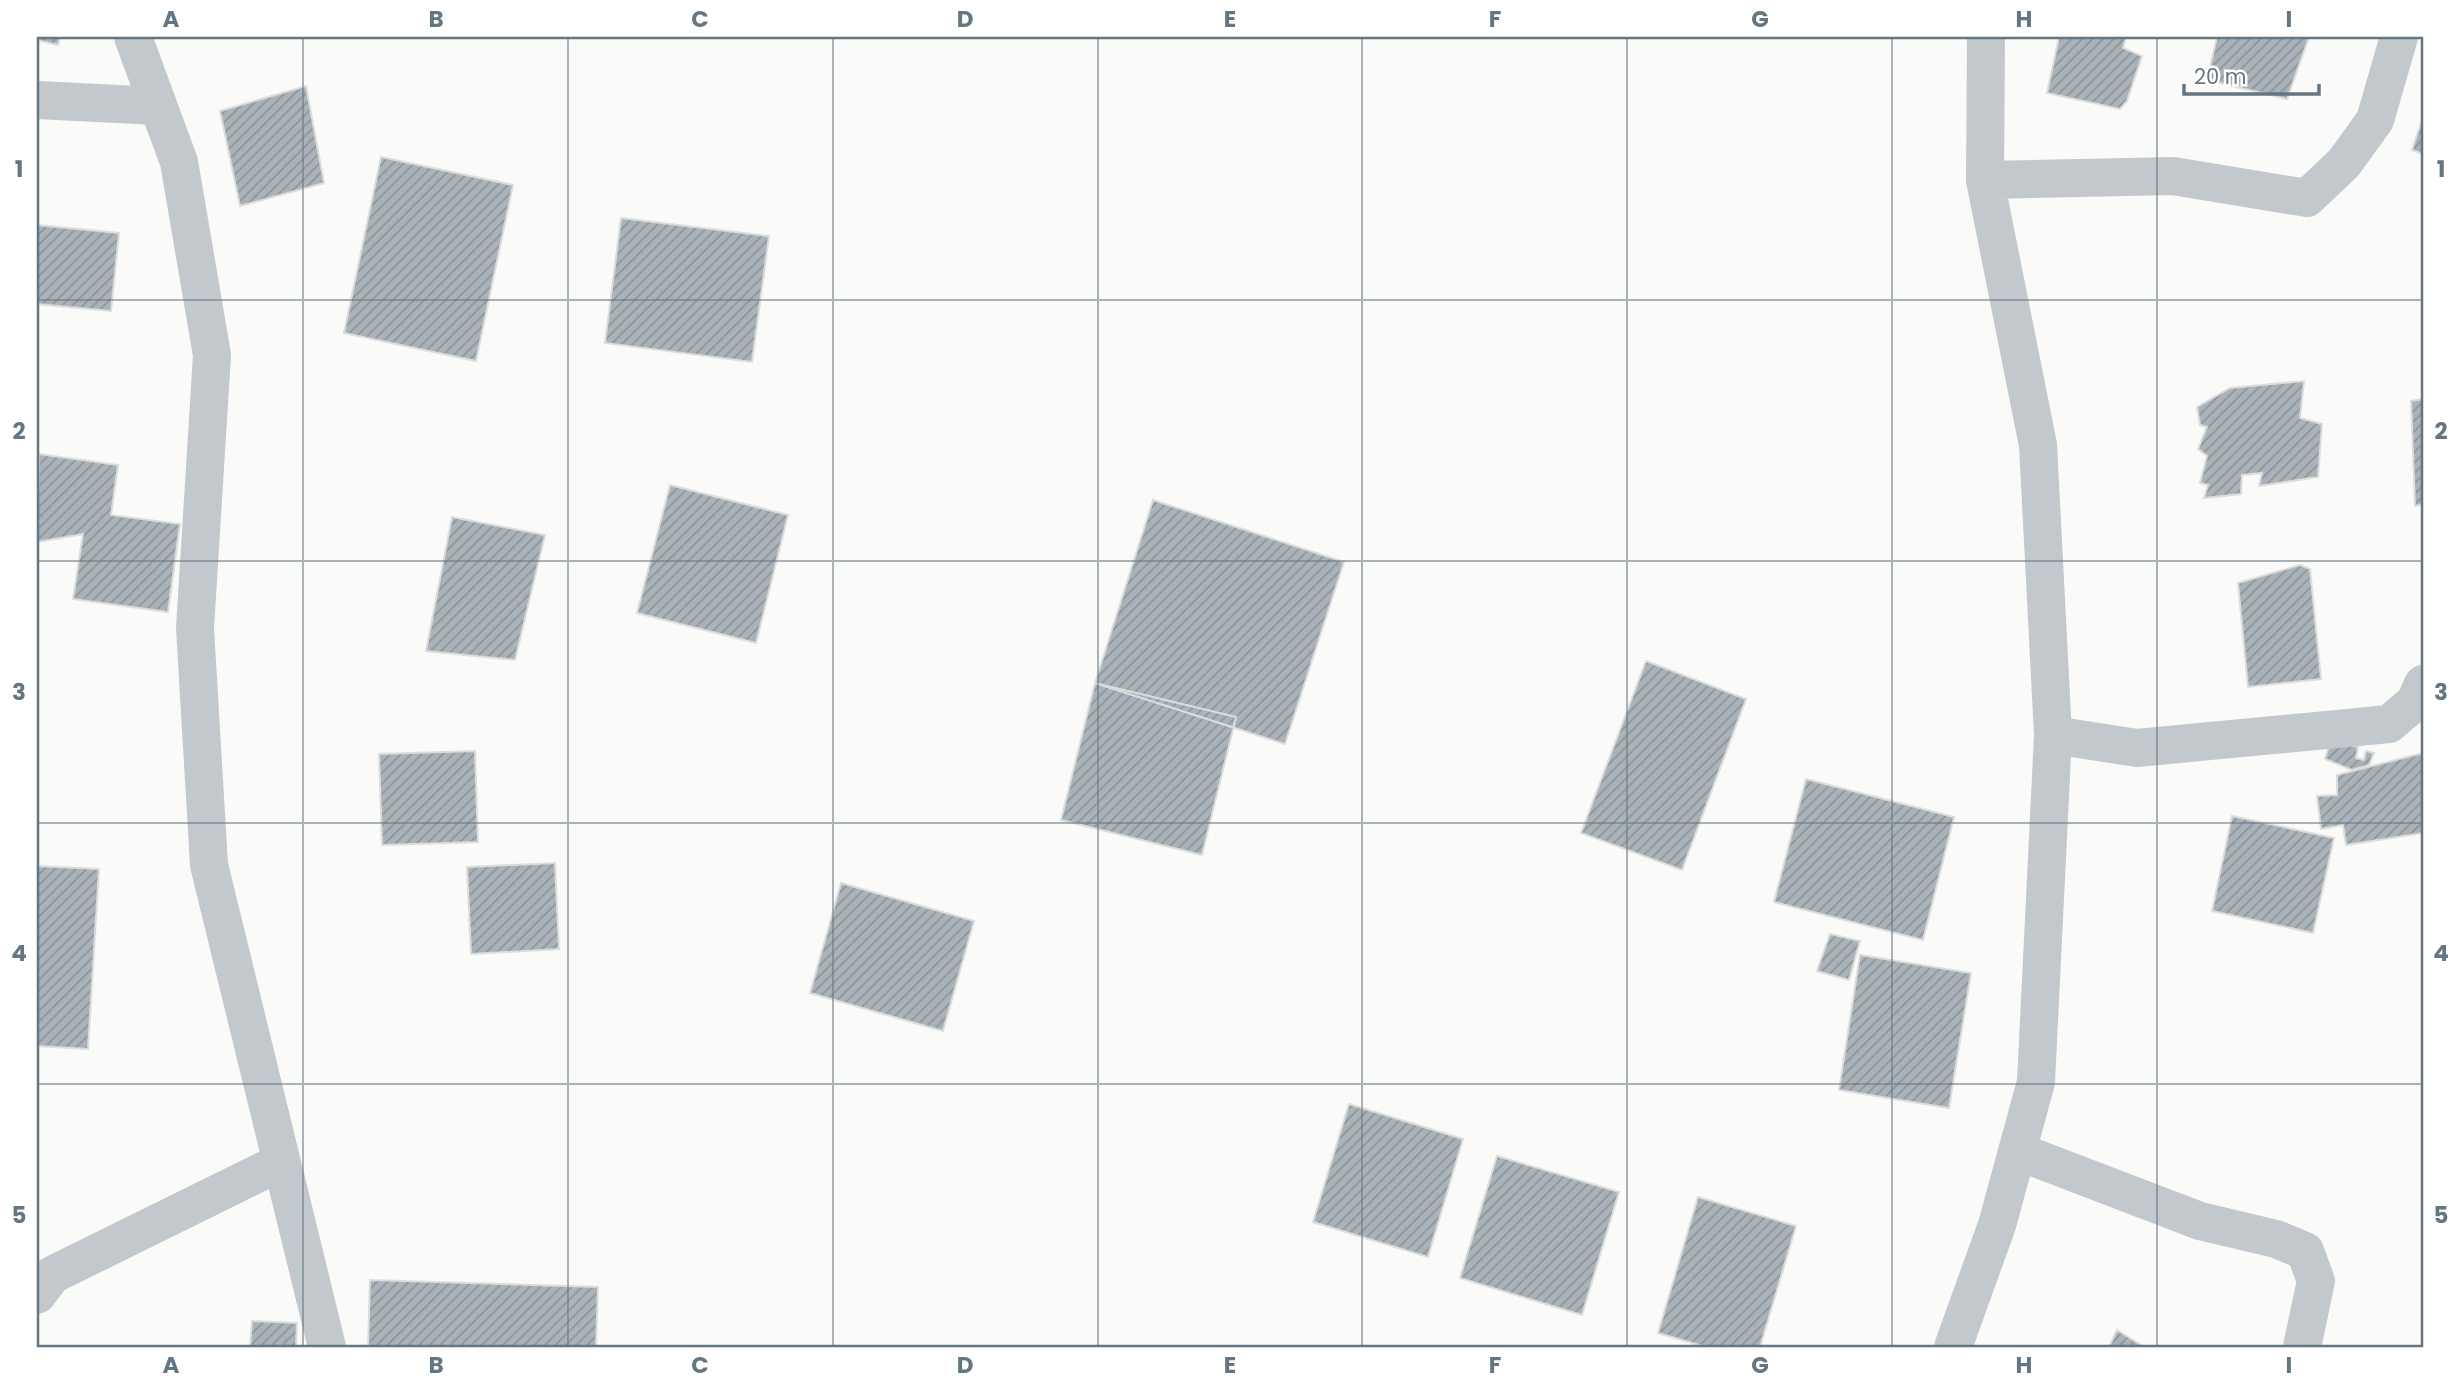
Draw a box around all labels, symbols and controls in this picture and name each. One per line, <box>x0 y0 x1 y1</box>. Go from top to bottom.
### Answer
text: A <box>163 3 180 35</box>
text: B <box>428 3 444 35</box>
text: C <box>691 3 709 35</box>
text: D <box>957 3 973 35</box>
text: E <box>1224 3 1236 35</box>
text: F <box>1489 3 1501 35</box>
text: G <box>1751 3 1769 35</box>
text: H <box>2016 3 2032 35</box>
text: I <box>2286 3 2292 35</box>
scale bar <box>2184 52 2318 96</box>
text: 20 m <box>2194 62 2247 91</box>
text: 1 <box>15 153 23 185</box>
text: 1 <box>2437 153 2445 185</box>
text: 2 <box>12 415 26 447</box>
text: 2 <box>2434 415 2448 447</box>
text: 3 <box>12 676 26 708</box>
text: 3 <box>2434 676 2448 708</box>
text: 4 <box>11 937 27 969</box>
text: 4 <box>2433 937 2449 969</box>
text: 5 <box>12 1199 26 1231</box>
text: 5 <box>2434 1199 2448 1231</box>
text: A <box>163 1349 180 1381</box>
text: B <box>428 1349 444 1381</box>
text: C <box>691 1349 709 1381</box>
text: D <box>957 1349 973 1381</box>
text: E <box>1224 1349 1236 1381</box>
text: F <box>1489 1349 1501 1381</box>
text: G <box>1751 1349 1769 1381</box>
text: H <box>2016 1349 2032 1381</box>
text: I <box>2286 1349 2292 1381</box>

